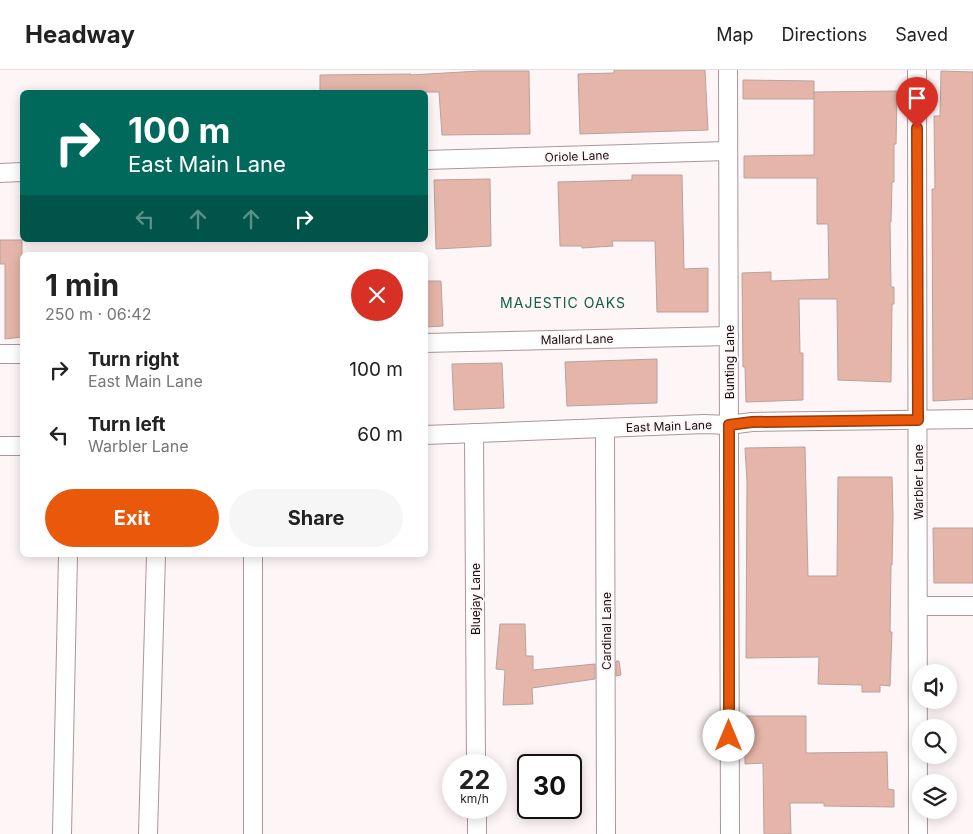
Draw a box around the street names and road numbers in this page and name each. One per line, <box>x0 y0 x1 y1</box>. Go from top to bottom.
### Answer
street label: Oriole Lane <box>544 147 610 165</box>
street label: Bunting Lane <box>722 325 737 399</box>
street label: Mallard Lane <box>540 331 614 347</box>
street label: East Main Lane <box>626 417 712 435</box>
street label: Warbler Lane <box>911 444 926 520</box>
street label: Bluejay Lane <box>468 563 483 635</box>
street label: Cardinal Lane <box>599 592 614 670</box>

